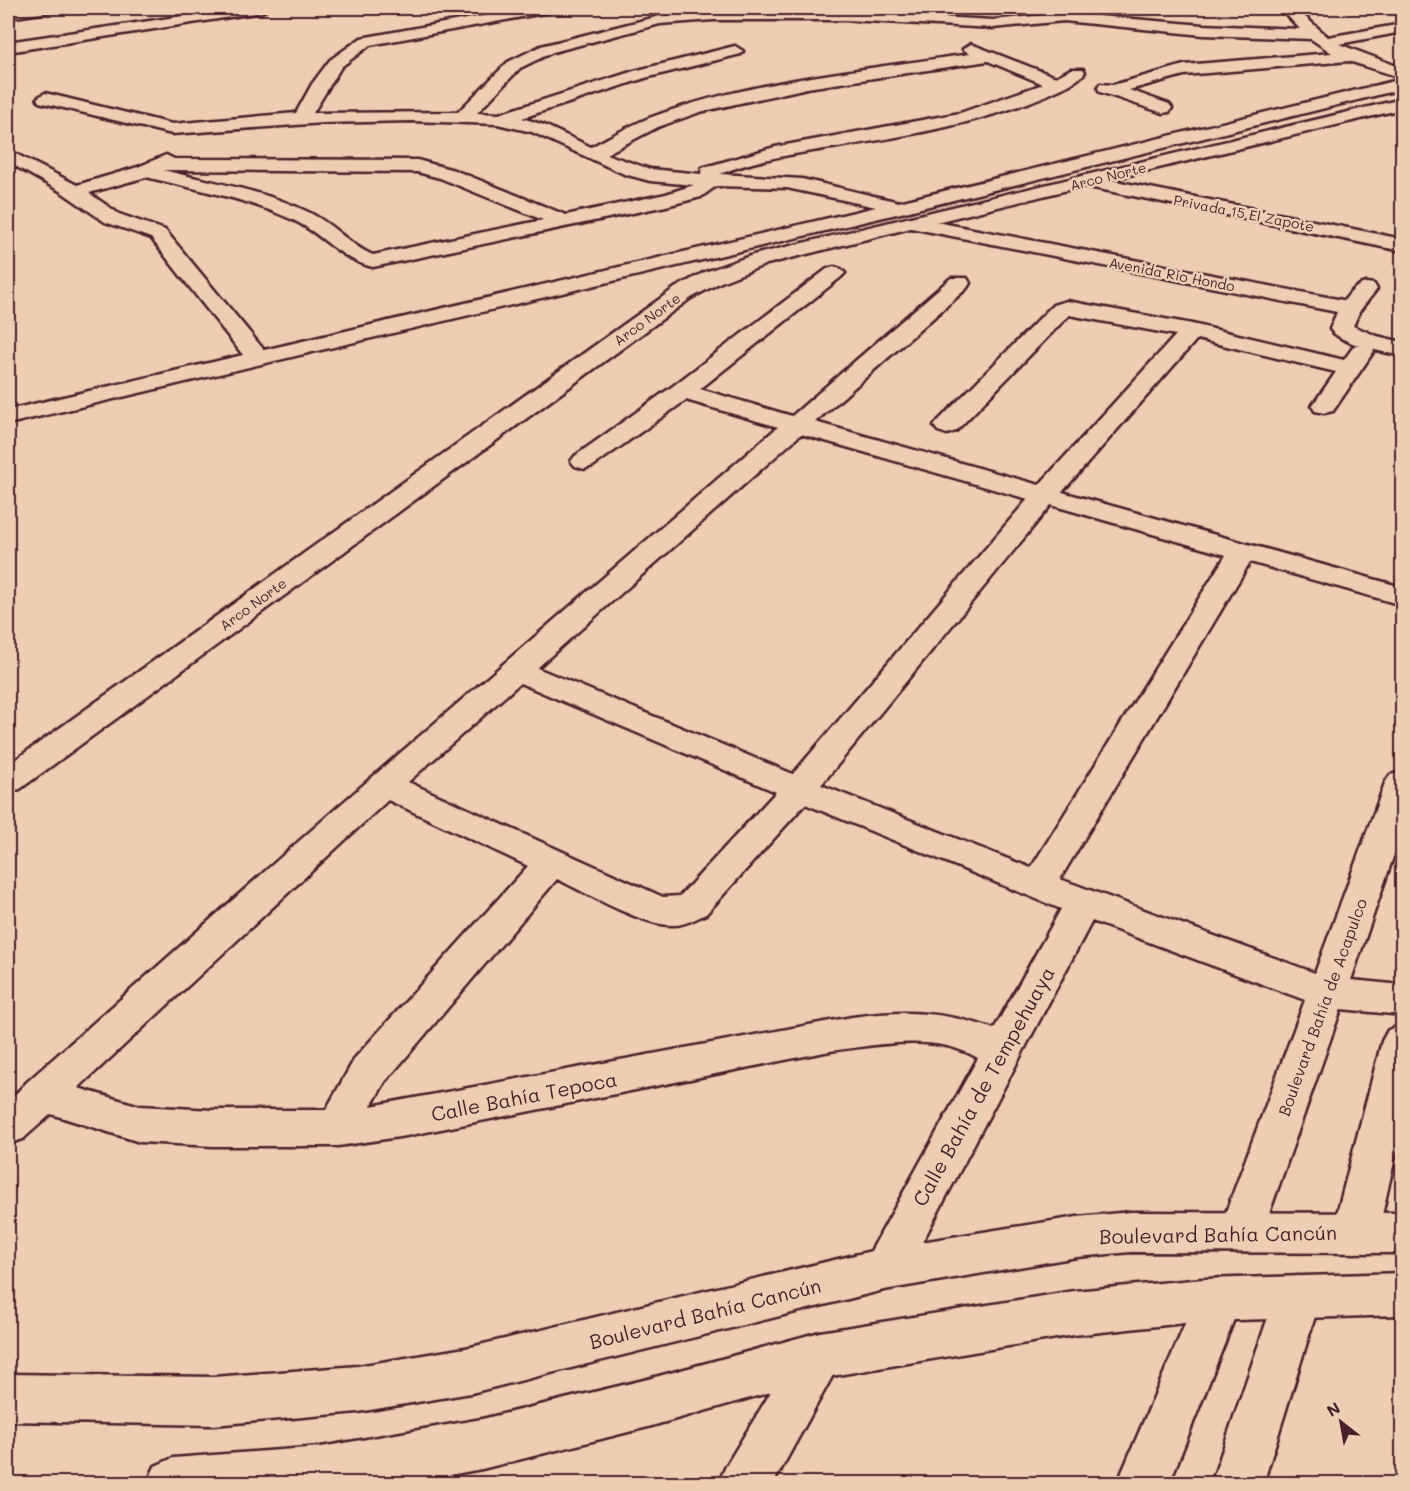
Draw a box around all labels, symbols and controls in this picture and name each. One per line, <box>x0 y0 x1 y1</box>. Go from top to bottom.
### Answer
street label: Arco Norte <box>1068 157 1148 195</box>
street label: Privada 15 El Zapote <box>1172 190 1316 236</box>
street label: Avenida Río Hondo <box>1107 252 1237 296</box>
street label: Arco Norte <box>610 288 684 350</box>
street label: Arco Norte <box>216 573 290 635</box>
street label: Boulevard Bahía de Acapulco <box>1273 895 1371 1119</box>
street label: Calle Bahía de Tempehuaya <box>906 962 1060 1210</box>
street label: Calle Bahía Tepoca <box>429 1065 619 1127</box>
street label: Boulevard Bahía Cancún <box>1099 1219 1337 1249</box>
street label: Boulevard Bahía Cancún <box>587 1272 823 1354</box>
north arrow <box>1311 1392 1371 1452</box>
text: N <box>1322 1397 1344 1421</box>

